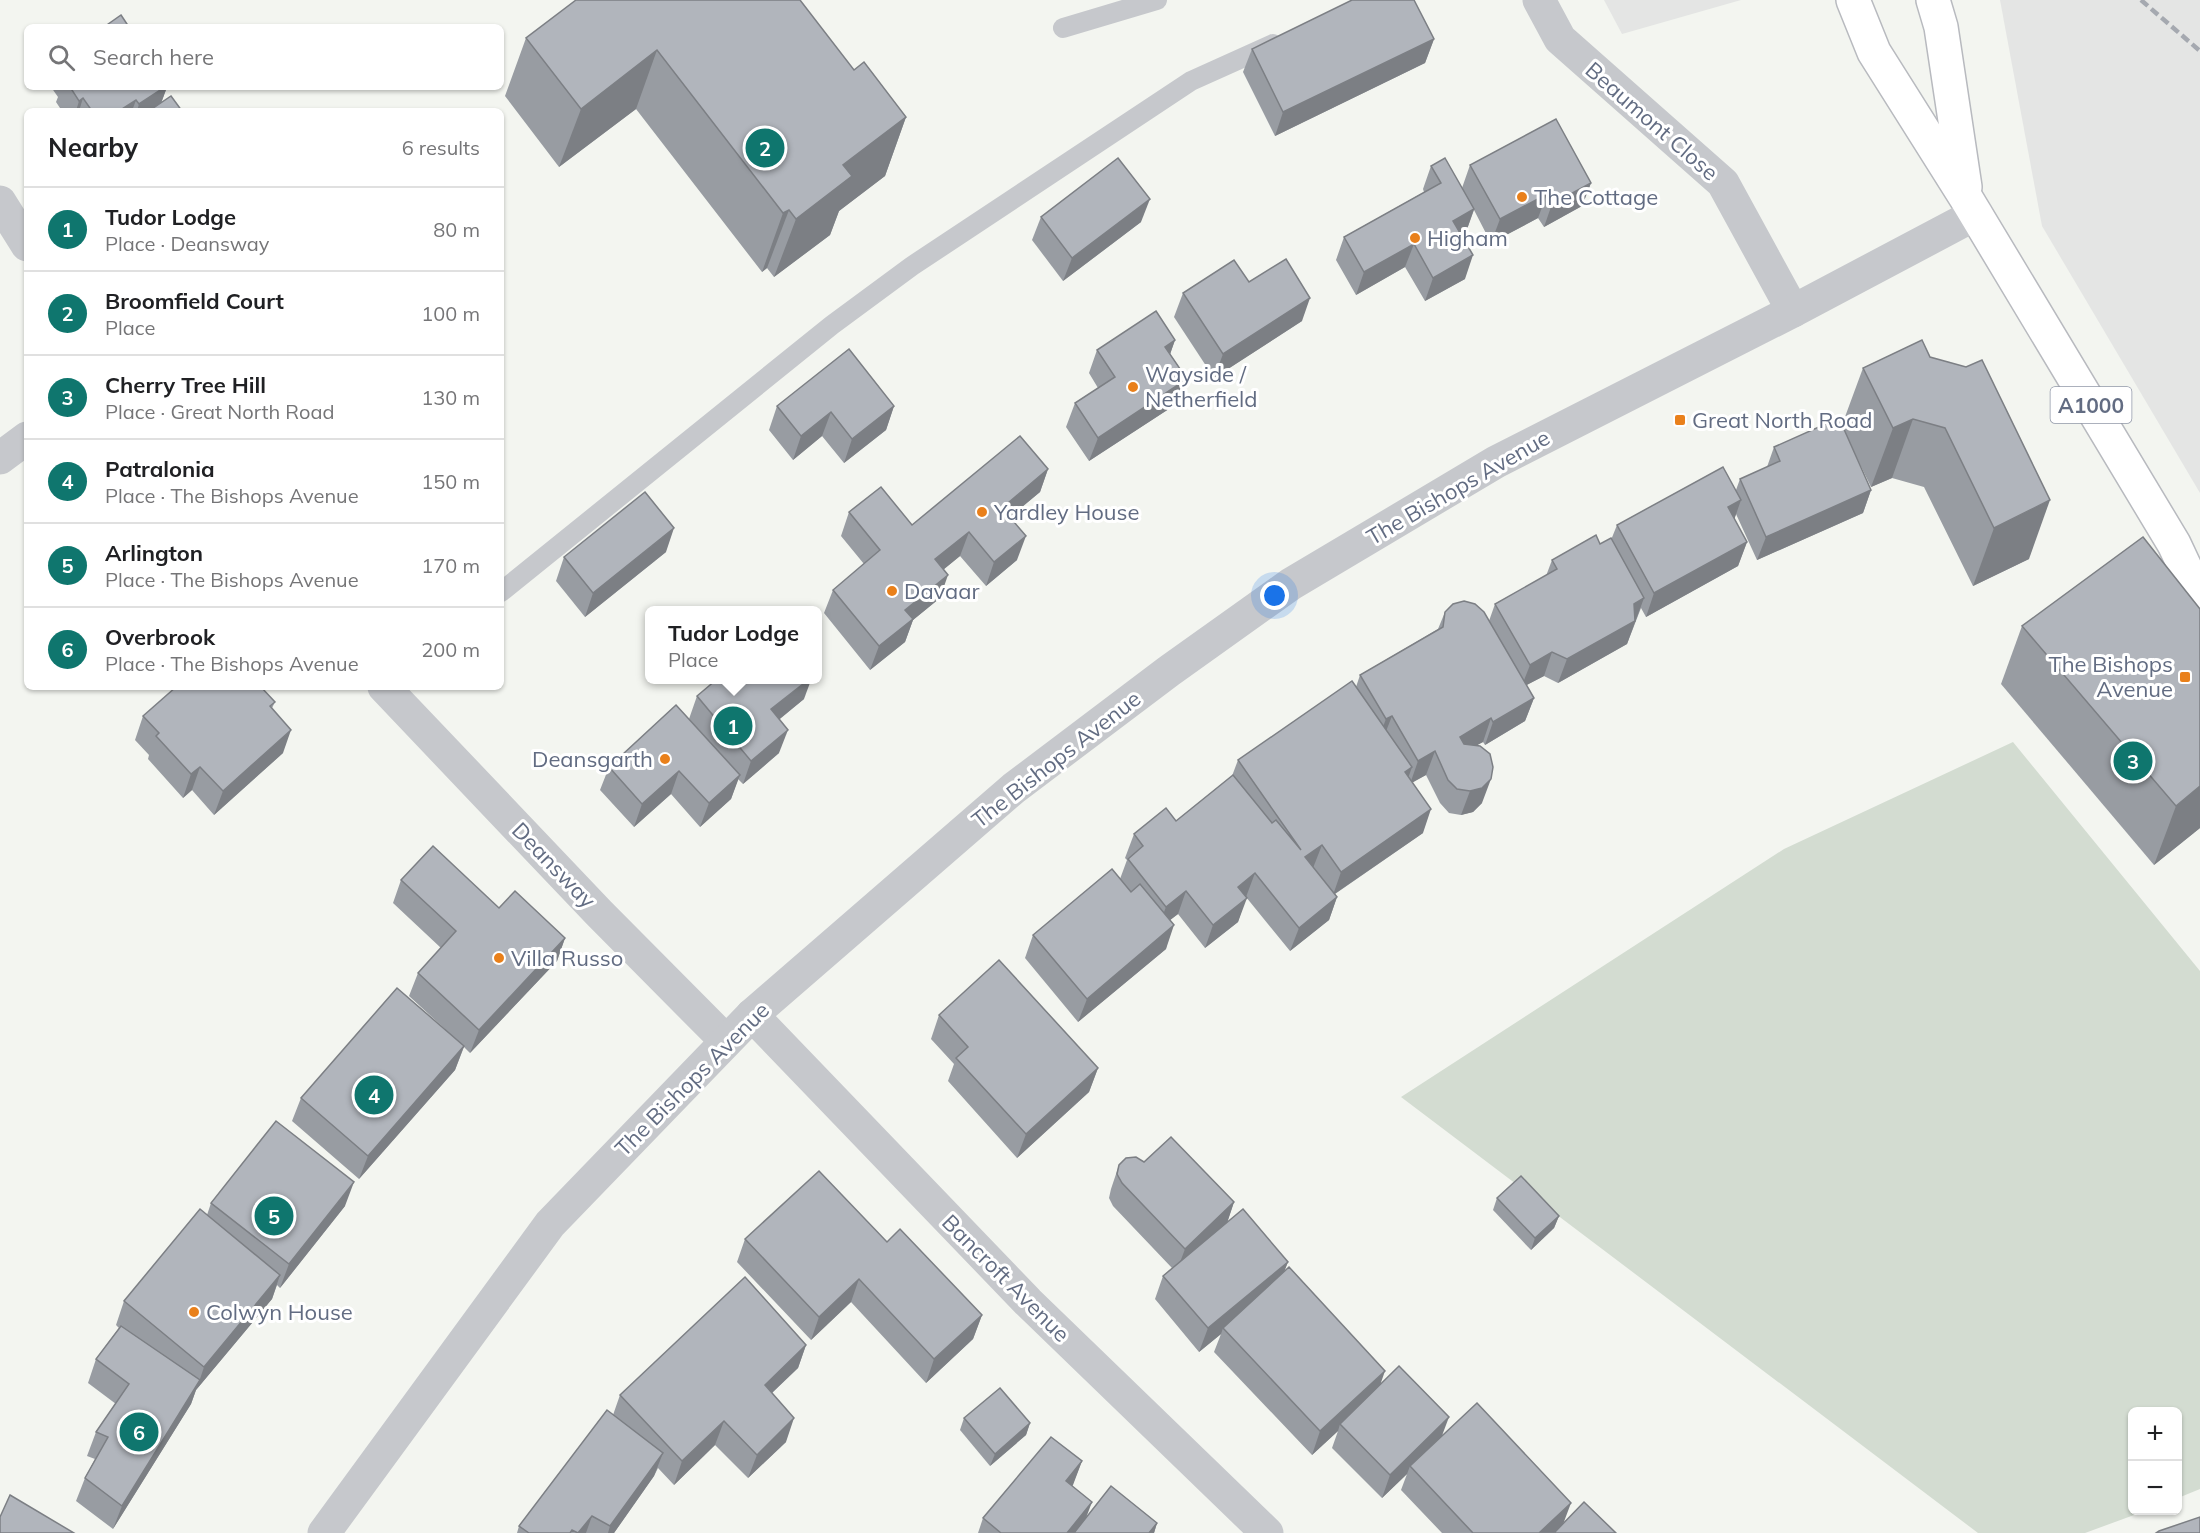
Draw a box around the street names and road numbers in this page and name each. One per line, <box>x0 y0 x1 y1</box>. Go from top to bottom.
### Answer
street label: Beaumont Close <box>1580 56 1724 186</box>
road number: A1000 <box>2050 387 2132 423</box>
street label: The Bishops Avenue <box>1361 423 1555 551</box>
street label: The Bishops Avenue <box>966 684 1146 834</box>
street label: Deansway <box>506 816 602 914</box>
street label: The Bishops Avenue <box>609 996 775 1162</box>
street label: Bancroft Avenue <box>936 1208 1076 1348</box>

